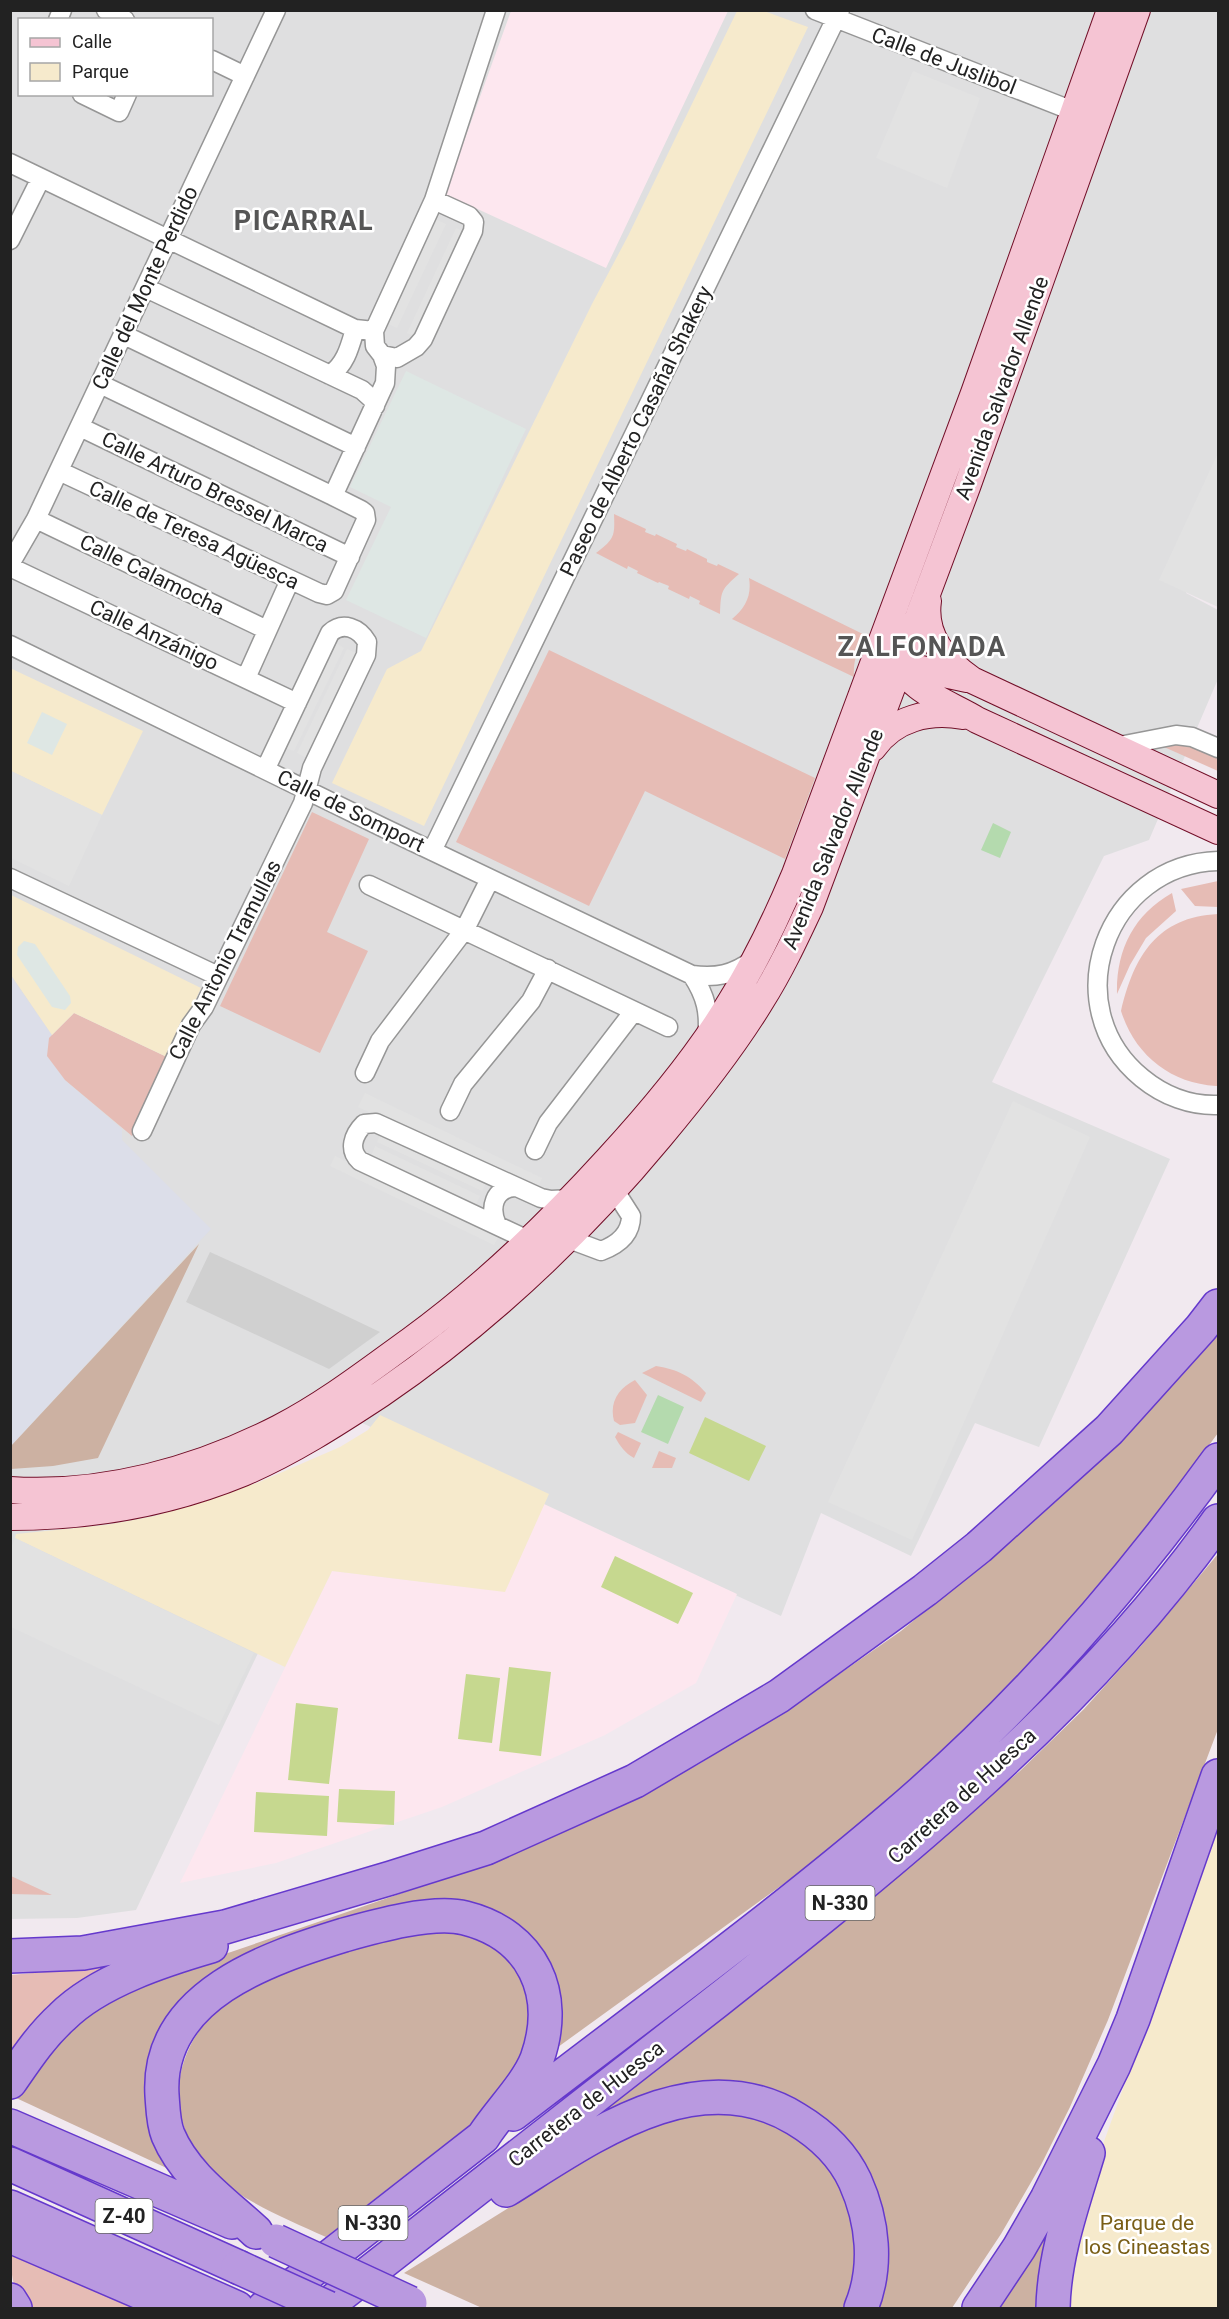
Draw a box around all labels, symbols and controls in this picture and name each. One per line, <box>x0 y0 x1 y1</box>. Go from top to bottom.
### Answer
legend <box>18 18 213 96</box>
street label: Calle de Juslibol <box>868 22 1020 100</box>
text: Calle <box>72 31 112 52</box>
text: Parque <box>72 61 129 82</box>
street label: Calle del Monte Perdido <box>87 182 203 394</box>
district label: PICARRAL <box>234 205 374 237</box>
street label: Avenida Salvador Allende <box>950 273 1054 503</box>
street label: Paseo de Alberto Casañal Shakery <box>555 282 717 580</box>
street label: Calle Arturo Bressel Marca <box>98 427 332 557</box>
street label: Calle de Teresa Agüesca <box>85 476 303 594</box>
street label: Calle Calamocha <box>76 530 228 620</box>
street label: Calle Anzánigo <box>86 595 222 675</box>
district label: ZALFONADA <box>837 631 1007 663</box>
street label: Avenida Salvador Allende <box>778 725 888 953</box>
street label: Calle de Somport <box>273 765 429 857</box>
street label: Calle Antonio Tramullas <box>164 856 286 1064</box>
street label: Carretera de Huesca <box>883 1723 1041 1869</box>
road number: N-330 <box>806 1886 874 1920</box>
street label: Carretera de Huesca <box>503 2036 669 2172</box>
road number: Z-40 <box>96 2199 152 2233</box>
road number: N-330 <box>338 2206 407 2240</box>
park label: Parque de los Cineastas <box>1084 2211 1210 2259</box>

